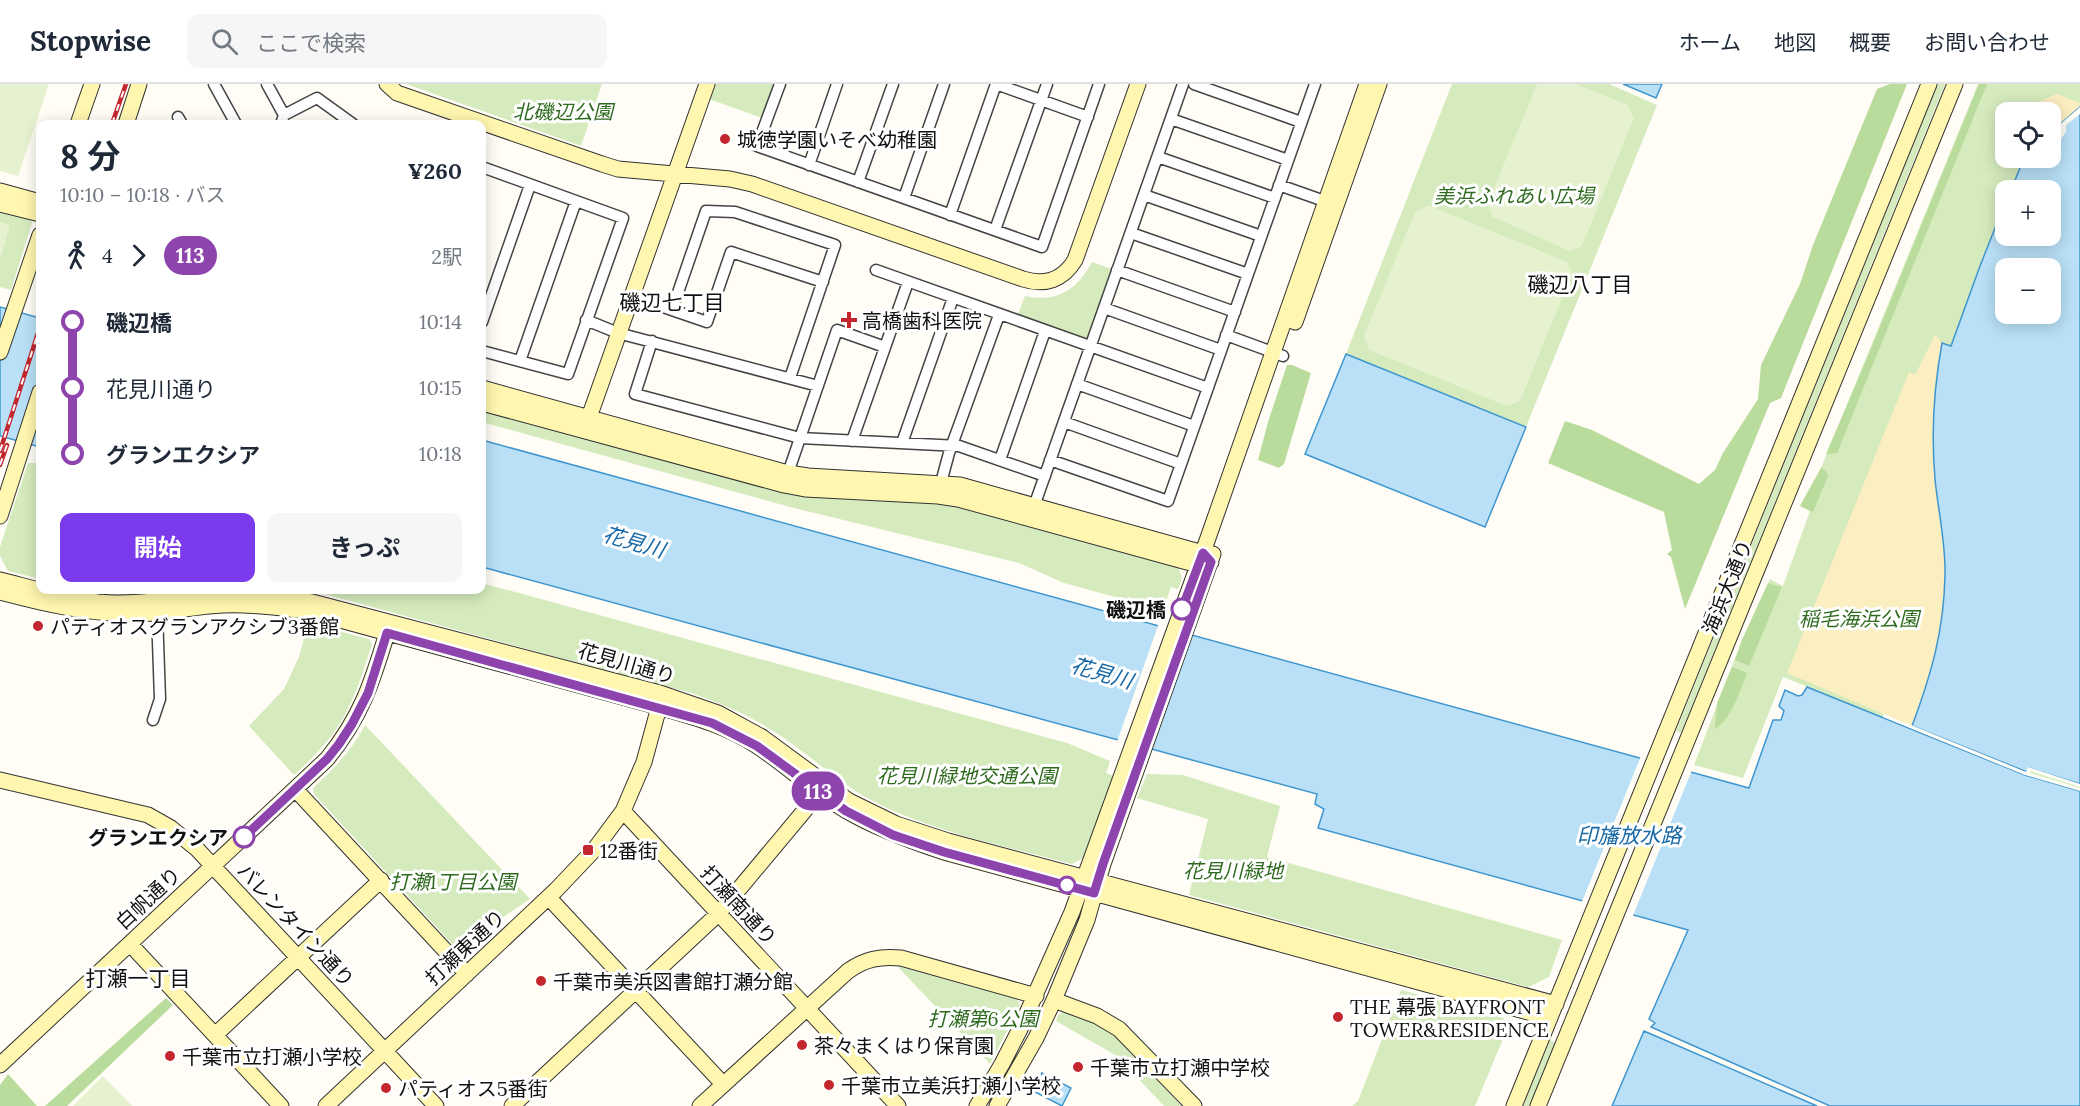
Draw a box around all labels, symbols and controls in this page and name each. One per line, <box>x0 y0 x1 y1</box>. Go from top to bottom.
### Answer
search box <box>187 14 607 68</box>
text: Stopwise <box>30 23 151 59</box>
icon: search <box>208 25 241 58</box>
text: ここで検索 <box>256 29 366 57</box>
text: ホーム <box>1679 29 1741 56</box>
text: 地図 <box>1774 29 1816 56</box>
text: 概要 <box>1849 29 1891 56</box>
text: お問い合わせ <box>1924 29 2050 56</box>
park label: 北磯辺公園 <box>513 99 616 124</box>
map controls <box>1995 102 2061 324</box>
button: locate <box>1995 102 2061 168</box>
place label: 城徳学園いそべ幼稚園 <box>737 127 937 152</box>
marker: 城徳学園いそべ幼稚園 <box>718 132 732 146</box>
text: 8 分 <box>60 135 121 177</box>
text: ¥260 <box>408 157 462 185</box>
button: + <box>1995 180 2061 246</box>
text: 10:10 – 10:18 · バス <box>60 182 225 207</box>
park label: 美浜ふれあい広場 <box>1434 183 1596 208</box>
icon: walk <box>60 239 93 272</box>
icon: forward <box>122 239 155 272</box>
text: 113 <box>176 242 205 269</box>
text: 4 <box>102 243 113 268</box>
text: 2駅 <box>431 244 462 269</box>
button: − <box>1995 258 2061 324</box>
district label: 磯辺八丁目 <box>1528 271 1633 298</box>
district label: 磯辺七丁目 <box>620 289 725 316</box>
place label: 高橋歯科医院 <box>862 308 982 333</box>
text: 磯辺橋 <box>106 309 172 337</box>
text: 10:14 <box>419 309 462 334</box>
marker: 高橋歯科医院 <box>840 311 858 329</box>
text: 花見川通り <box>106 375 216 403</box>
text: 10:15 <box>419 375 462 400</box>
text: グランエクシア <box>106 441 260 469</box>
text: 10:18 <box>419 441 462 466</box>
button: 開始 <box>60 513 255 582</box>
button: きっぷ <box>267 513 462 582</box>
water label: 花見川 <box>600 520 670 564</box>
street label: 海浜大通り <box>1697 536 1757 638</box>
place label: 磯辺橋 <box>1106 597 1166 622</box>
marker: 磯辺橋 <box>1171 598 1193 620</box>
park label: 稲毛海浜公園 <box>1799 606 1922 631</box>
place label: パティオスグランアクシブ3番館 <box>50 614 339 639</box>
marker: パティオスグランアクシブ3番館 <box>31 619 45 633</box>
street label: 花見川通り <box>575 637 679 689</box>
water label: 花見川 <box>1068 651 1138 695</box>
park label: 花見川緑地交通公園 <box>877 763 1060 788</box>
line badge: 113 <box>784 772 852 810</box>
text: 113 <box>804 778 832 805</box>
water label: 印旛放水路 <box>1577 822 1683 849</box>
place label: グランエクシア <box>88 825 228 850</box>
marker: グランエクシア <box>233 826 255 848</box>
place label: 12番街 <box>600 838 658 863</box>
marker: 12番街 <box>581 843 595 857</box>
street label: バレンタイン通り <box>232 858 360 992</box>
park label: 花見川緑地 <box>1183 858 1285 883</box>
street label: 打瀬南通り <box>696 860 782 950</box>
street label: 白帆通り <box>110 862 186 934</box>
park label: 打瀬1丁目公園 <box>389 869 520 894</box>
unlabelled marker <box>1058 876 1076 894</box>
street label: 打瀬東通り <box>420 904 510 990</box>
district label: 打瀬一丁目 <box>86 965 191 992</box>
place label: 千葉市美浜図書館打瀬分館 <box>553 969 793 994</box>
marker: 千葉市美浜図書館打瀬分館 <box>534 974 548 988</box>
place label: THE 幕張 BAYFRONT TOWER&RESIDENCE <box>1350 994 1549 1042</box>
park label: 打瀬第6公園 <box>927 1006 1042 1031</box>
marker: THE 幕張 BAYFRONT TOWER&RESIDENCE <box>1331 1010 1345 1024</box>
place label: 茶々まくはり保育園 <box>814 1033 994 1058</box>
marker: 茶々まくはり保育園 <box>795 1038 809 1052</box>
place label: 千葉市立打瀬小学校 <box>182 1044 362 1069</box>
marker: 千葉市立打瀬小学校 <box>163 1049 177 1063</box>
place label: 千葉市立打瀬中学校 <box>1090 1055 1270 1080</box>
marker: 千葉市立打瀬中学校 <box>1071 1060 1085 1074</box>
place label: 千葉市立美浜打瀬小学校 <box>841 1073 1061 1098</box>
place label: パティオス5番街 <box>398 1076 548 1101</box>
marker: 千葉市立美浜打瀬小学校 <box>822 1078 836 1092</box>
marker: パティオス5番街 <box>379 1081 393 1095</box>

